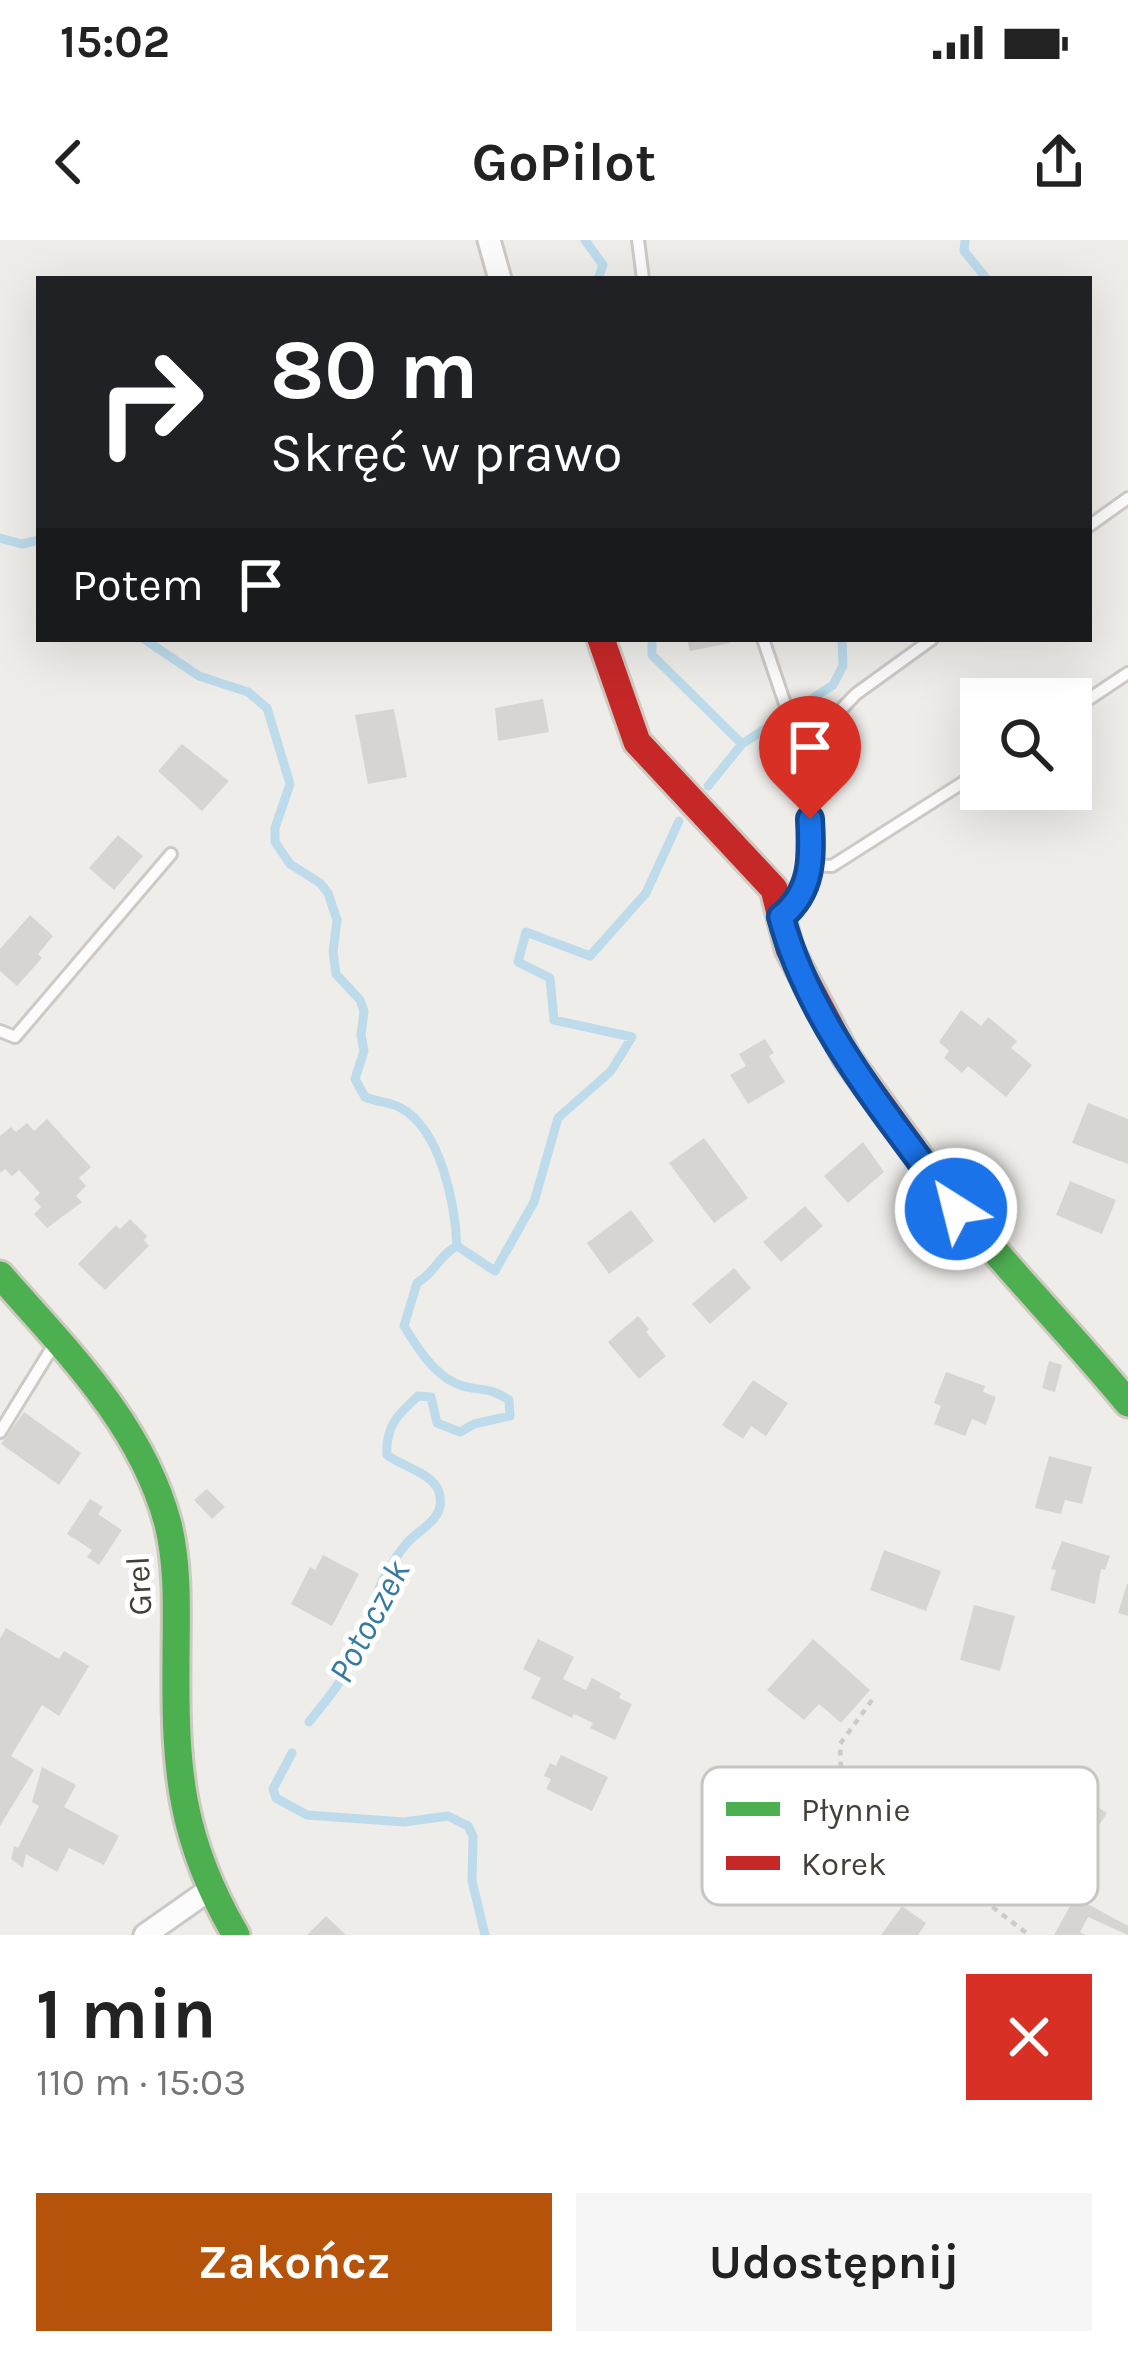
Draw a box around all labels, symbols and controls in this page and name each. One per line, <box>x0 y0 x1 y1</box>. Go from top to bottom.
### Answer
text: 15:02 <box>60 16 170 68</box>
icon: back <box>36 129 102 195</box>
icon: share <box>1026 129 1092 195</box>
text: GoPilot <box>472 130 656 194</box>
text: 80 m <box>270 321 478 419</box>
icon: right <box>72 324 228 480</box>
text: Skręć w prawo <box>270 421 622 485</box>
icon: arrive <box>228 552 294 618</box>
text: Potem <box>72 559 204 611</box>
map controls <box>960 678 1092 810</box>
button: search <box>960 678 1092 810</box>
pin <box>759 696 861 819</box>
icon: arrive <box>777 714 843 780</box>
position arrow <box>893 1146 1019 1272</box>
water label: Potoczek <box>319 1552 419 1690</box>
street label: Grel <box>118 1555 160 1617</box>
legend <box>702 1767 1098 1905</box>
text: Płynnie <box>801 1791 910 1829</box>
text: Korek <box>801 1845 887 1883</box>
text: 1 min <box>36 1972 217 2056</box>
button: close <box>966 1974 1092 2100</box>
text: 110 m · 15:03 <box>36 2059 246 2105</box>
button: Zakończ <box>36 2193 552 2331</box>
button: Udostępnij <box>576 2193 1092 2331</box>

